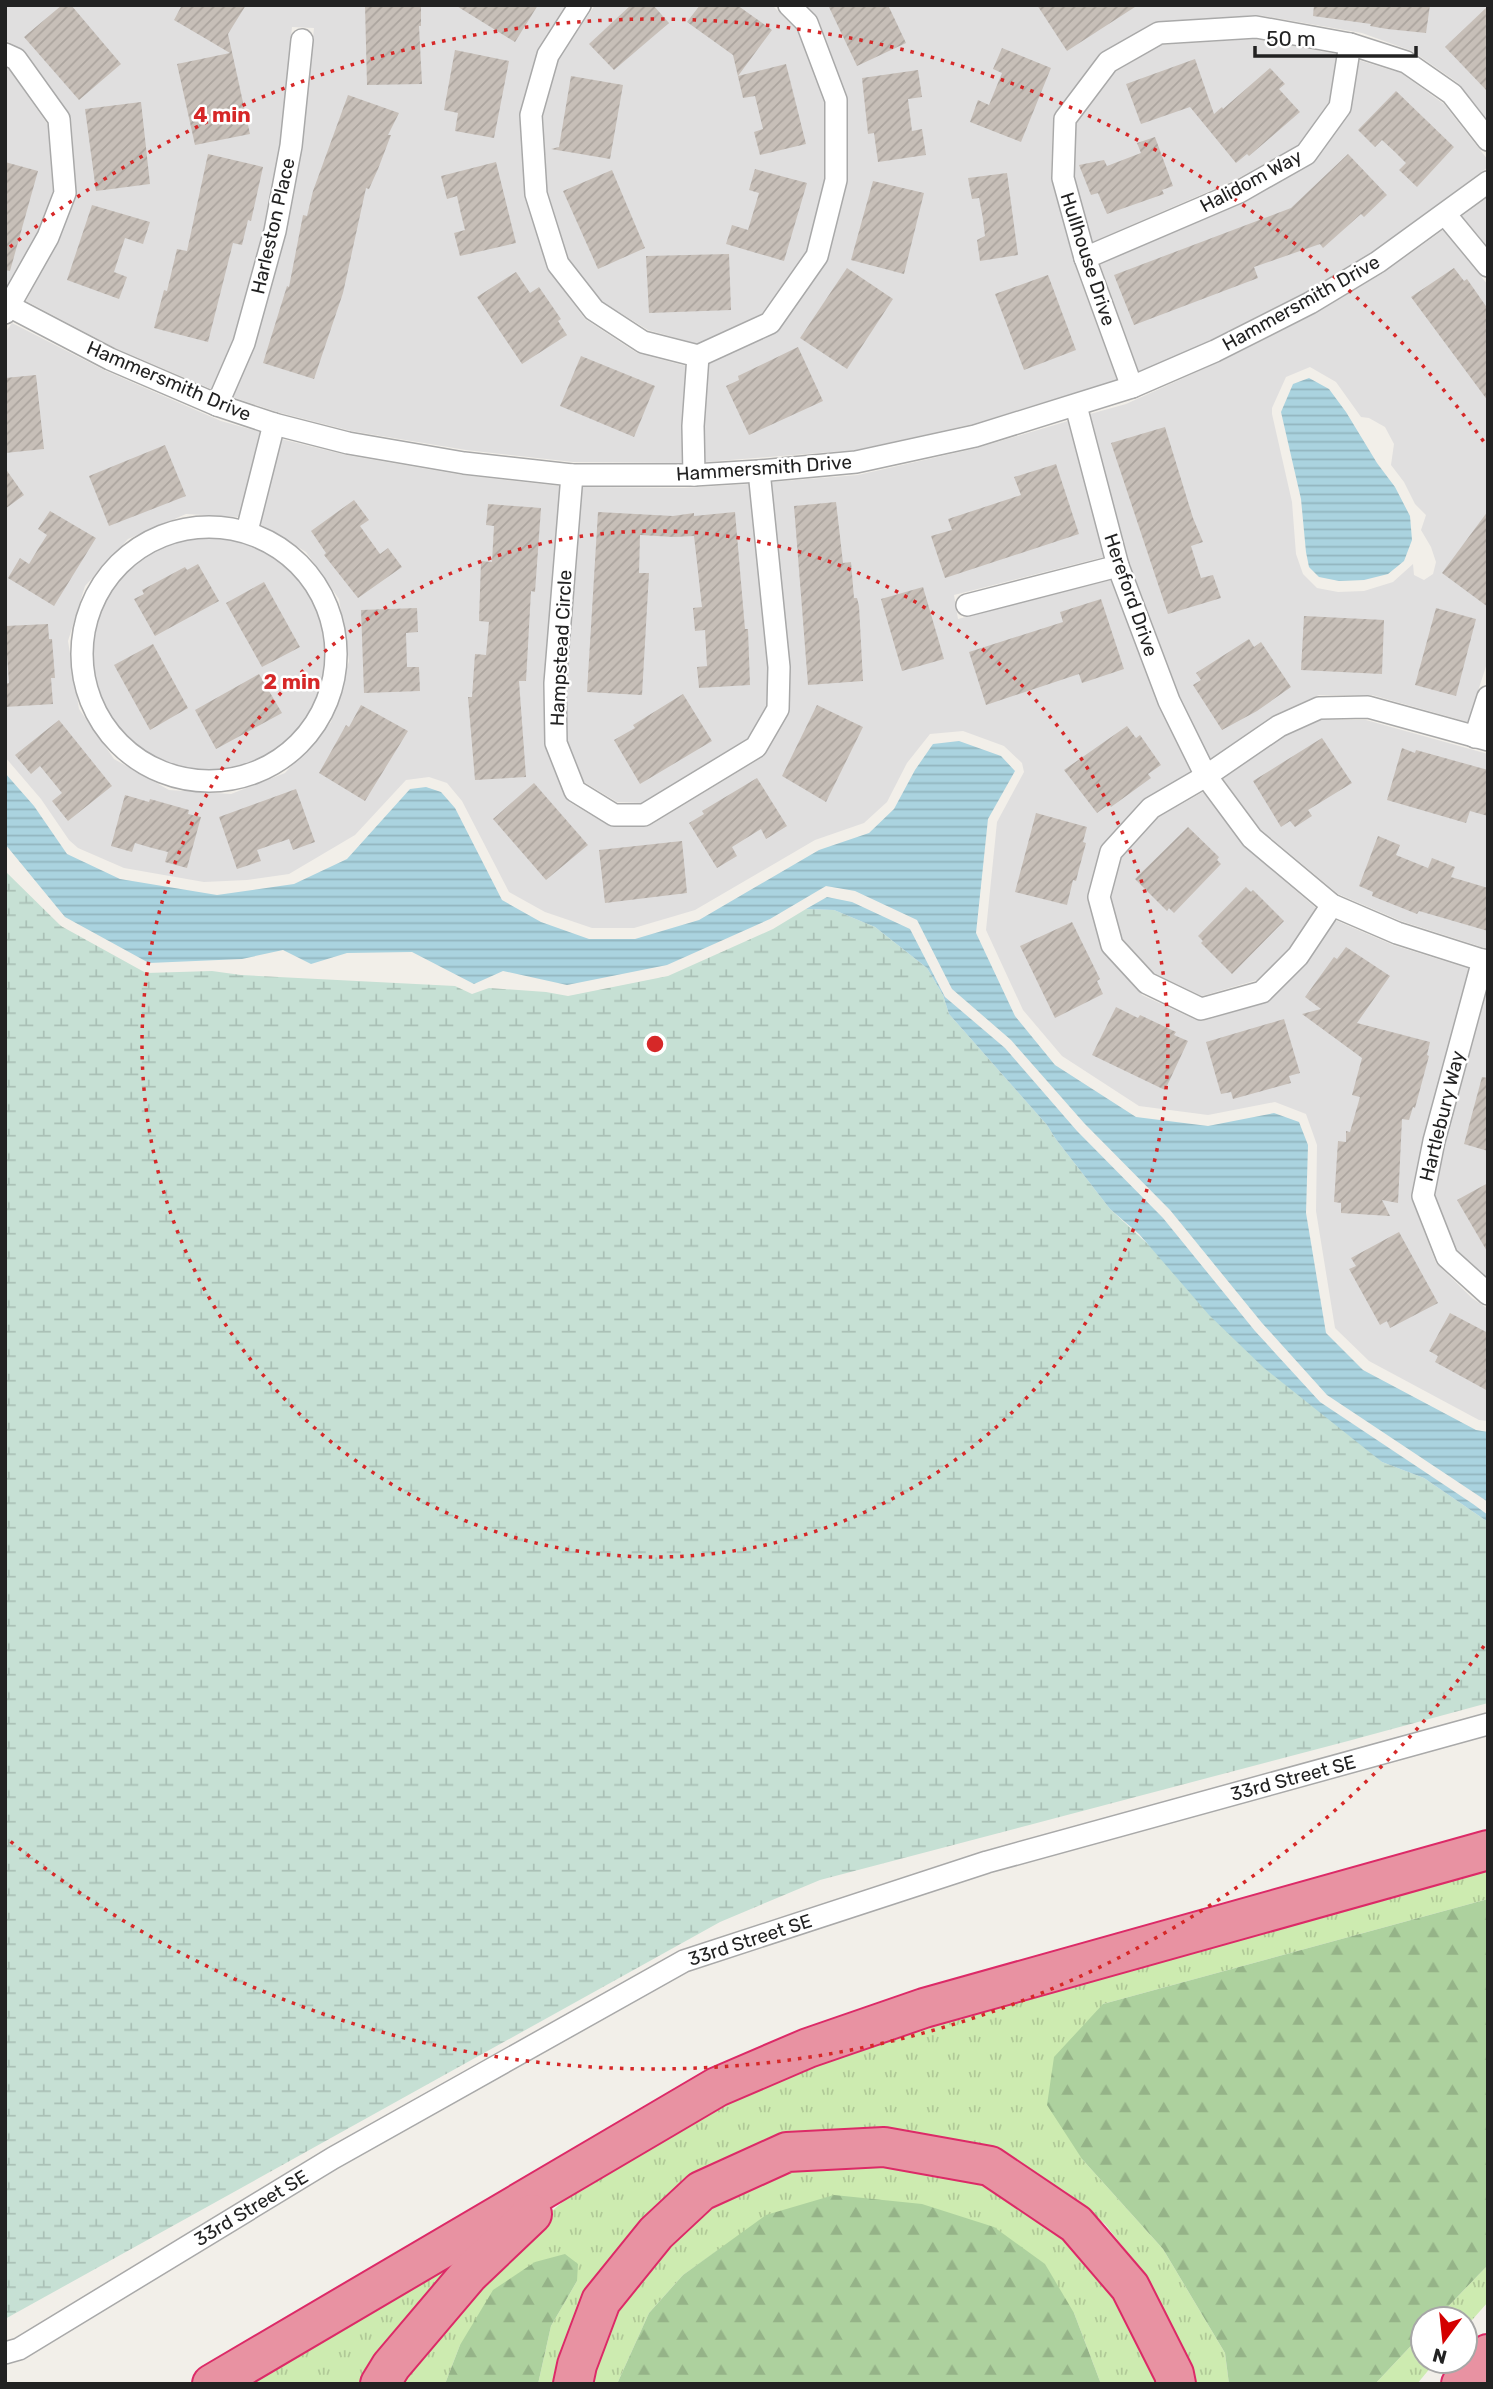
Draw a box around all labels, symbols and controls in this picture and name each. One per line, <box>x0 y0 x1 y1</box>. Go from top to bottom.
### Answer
scale bar <box>1255 14 1416 58</box>
text: 50 m <box>1266 26 1316 51</box>
text: 4 min <box>193 102 251 127</box>
street label: Halidom Way <box>1196 144 1306 218</box>
street label: Harleston Place <box>246 156 300 296</box>
street label: Hullhouse Drive <box>1056 189 1120 329</box>
street label: Hammersmith Drive <box>1218 250 1384 356</box>
street label: Hammersmith Drive <box>83 336 255 426</box>
street label: Hammersmith Drive <box>675 450 853 486</box>
street label: Hereford Drive <box>1099 530 1163 660</box>
street label: Hampstead Circle <box>545 569 577 727</box>
text: 2 min <box>264 669 320 694</box>
centre of rings <box>643 1032 667 1056</box>
street label: Hartlebury Way <box>1415 1048 1469 1184</box>
street label: 33rd Street SE <box>1228 1750 1358 1806</box>
street label: 33rd Street SE <box>685 1909 815 1971</box>
street label: 33rd Street SE <box>190 2165 312 2251</box>
north arrow <box>1409 2305 1479 2375</box>
text: N <box>1430 2343 1449 2369</box>

